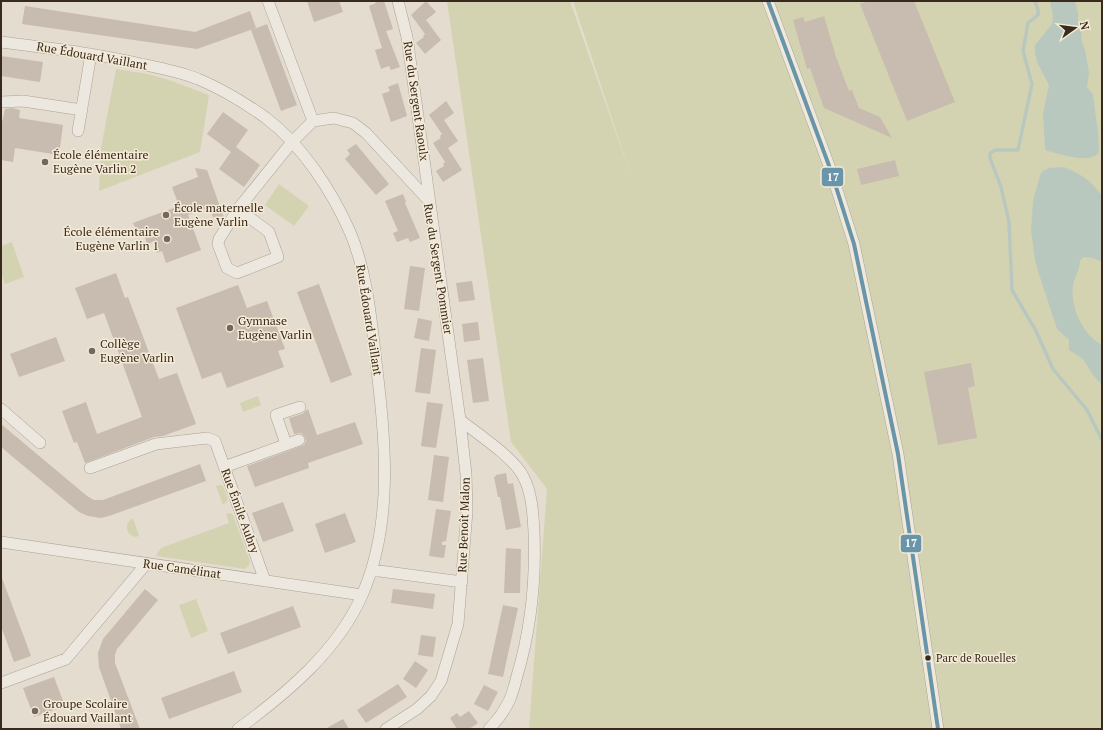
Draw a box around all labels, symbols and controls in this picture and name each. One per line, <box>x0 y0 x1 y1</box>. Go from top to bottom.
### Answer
north arrow <box>1055 8 1095 48</box>
text: N <box>1077 20 1093 32</box>
street label: Rue Édouard Vaillant <box>35 38 149 73</box>
street label: Rue du Sergent Raoulx <box>401 40 432 163</box>
place label: École élémentaire Eugène Varlin 2 <box>53 147 149 176</box>
marker: École élémentaire Eugène Varlin 2 <box>40 157 50 167</box>
line badge: 17 <box>821 167 844 187</box>
text: 17 <box>827 170 839 184</box>
place label: École maternelle Eugène Varlin <box>174 200 264 229</box>
street label: Rue du Sergent Pommier <box>421 202 456 336</box>
marker: École maternelle Eugène Varlin <box>161 210 171 220</box>
place label: École élémentaire Eugène Varlin 1 <box>63 224 159 253</box>
marker: École élémentaire Eugène Varlin 1 <box>162 234 172 244</box>
street label: Rue Édouard Vaillant <box>353 263 386 377</box>
place label: Gymnase Eugène Varlin <box>238 313 312 342</box>
marker: Gymnase Eugène Varlin <box>225 323 235 333</box>
place label: Collège Eugène Varlin <box>100 336 174 365</box>
marker: Collège Eugène Varlin <box>87 346 97 356</box>
street label: Rue Émile Aubry <box>218 466 263 556</box>
street label: Rue Benoît Malon <box>454 477 473 573</box>
line badge: 17 <box>900 534 922 553</box>
text: 17 <box>905 536 917 550</box>
street label: Rue Camélinat <box>142 556 223 581</box>
place label: Parc de Rouelles <box>936 651 1016 665</box>
marker: Parc de Rouelles <box>923 653 933 663</box>
place label: Groupe Scolaire Édouard Vaillant <box>43 696 132 725</box>
marker: Groupe Scolaire Édouard Vaillant <box>30 706 40 716</box>

